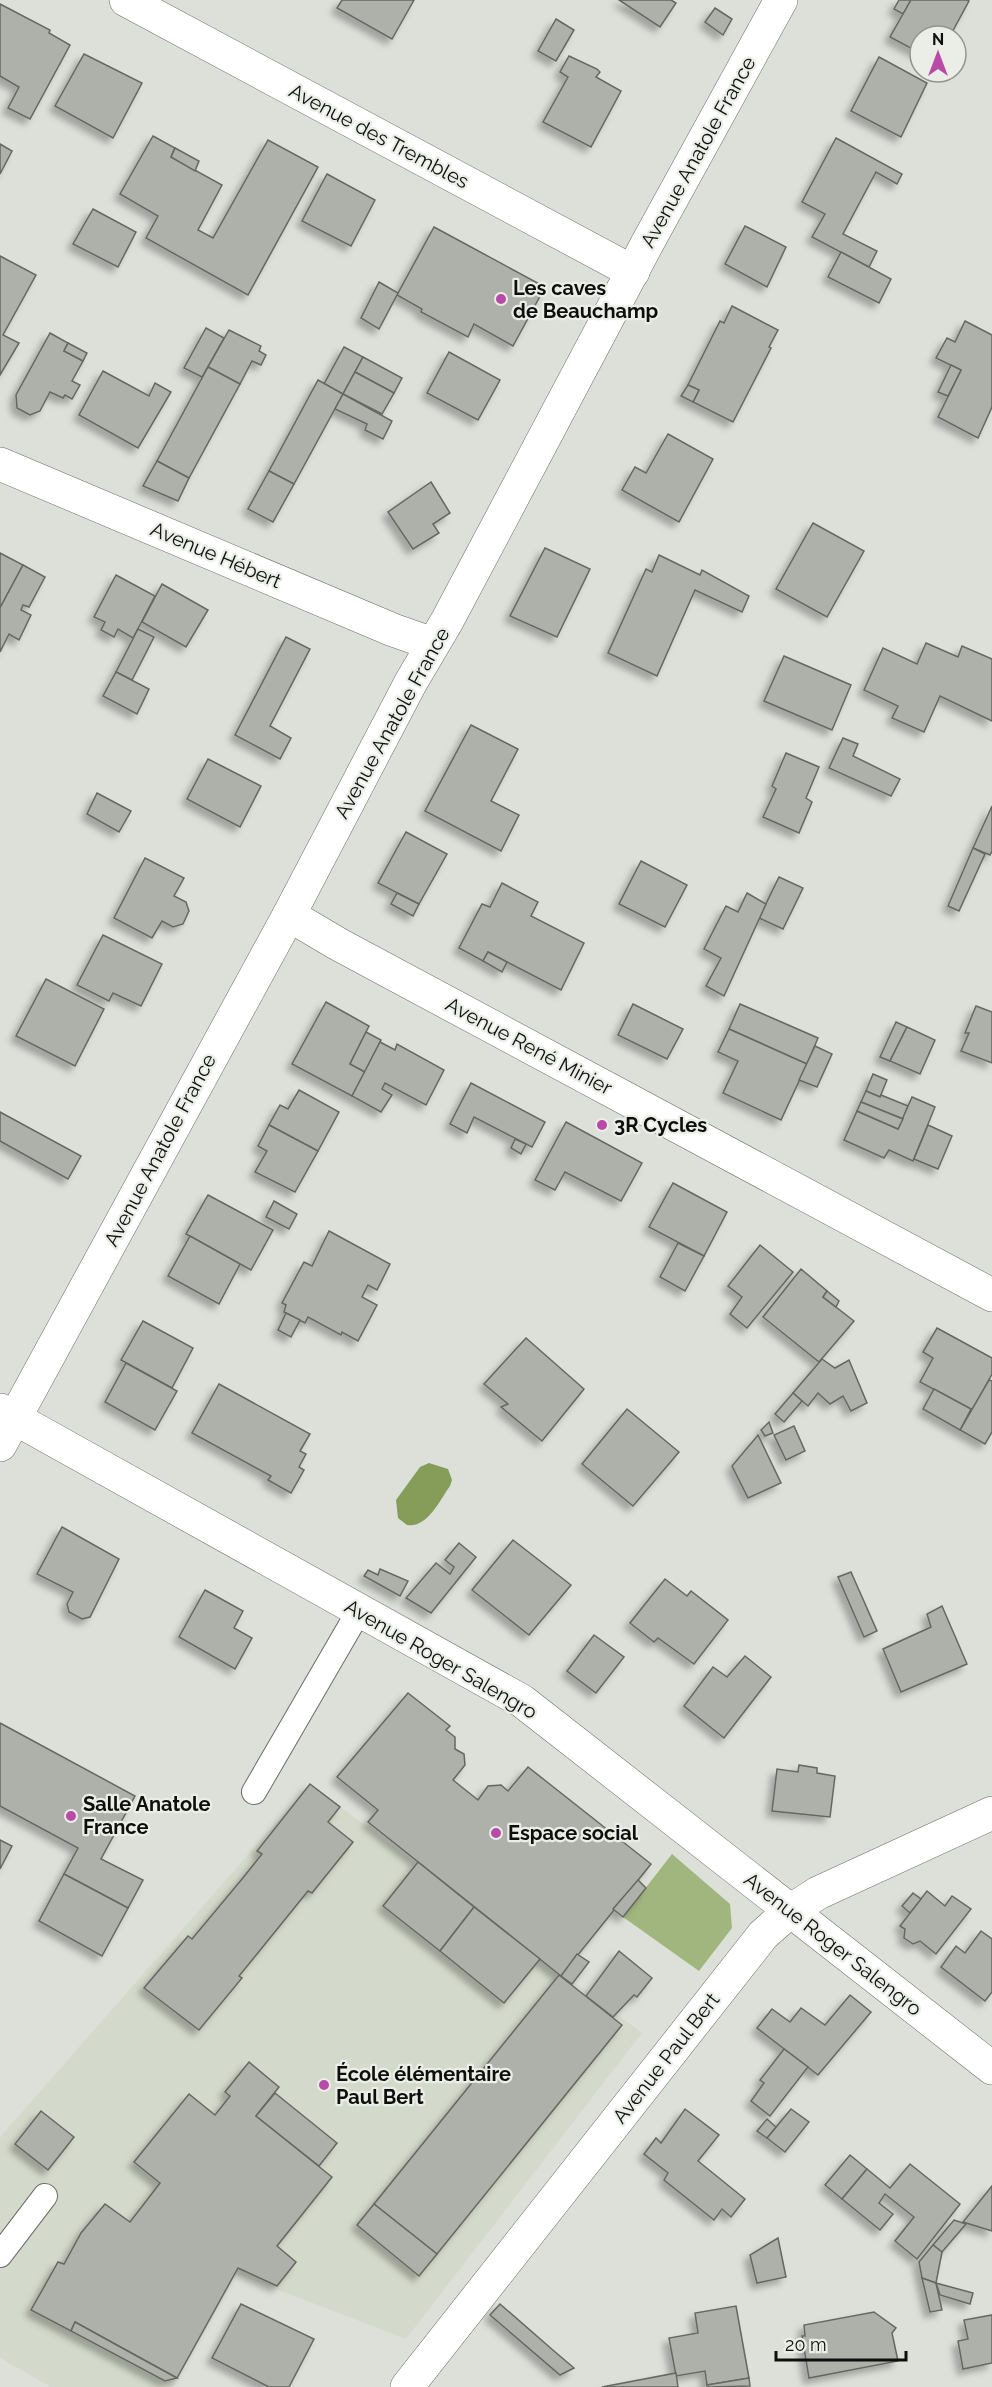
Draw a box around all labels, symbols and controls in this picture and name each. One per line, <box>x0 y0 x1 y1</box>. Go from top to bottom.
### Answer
north arrow <box>908 24 968 84</box>
text: N <box>932 30 944 49</box>
street label: Avenue Anatole France <box>635 52 761 252</box>
street label: Avenue des Trembles <box>285 78 473 194</box>
place label: Les caves de Beauchamp <box>513 276 659 323</box>
marker: Les caves de Beauchamp <box>494 292 508 306</box>
street label: Avenue Hébert <box>147 517 285 593</box>
street label: Avenue Anatole France <box>329 623 455 823</box>
street label: Avenue René Minier <box>442 992 616 1100</box>
street label: Avenue Anatole France <box>99 1049 221 1250</box>
place label: 3R Cycles <box>614 1113 707 1137</box>
marker: 3R Cycles <box>595 1118 609 1132</box>
street label: Avenue Roger Salengro <box>340 1594 542 1724</box>
place label: Salle Anatole France <box>83 1792 210 1839</box>
marker: Salle Anatole France <box>64 1809 78 1823</box>
place label: Espace social <box>508 1821 639 1845</box>
marker: Espace social <box>489 1826 503 1840</box>
street label: Avenue Roger Salengro <box>740 1867 927 2021</box>
street label: Avenue Paul Bert <box>608 1988 725 2128</box>
place label: École élémentaire Paul Bert <box>336 2062 511 2109</box>
marker: École élémentaire Paul Bert <box>317 2078 331 2092</box>
scale bar <box>776 2324 906 2362</box>
text: 20 m <box>785 2334 827 2355</box>

